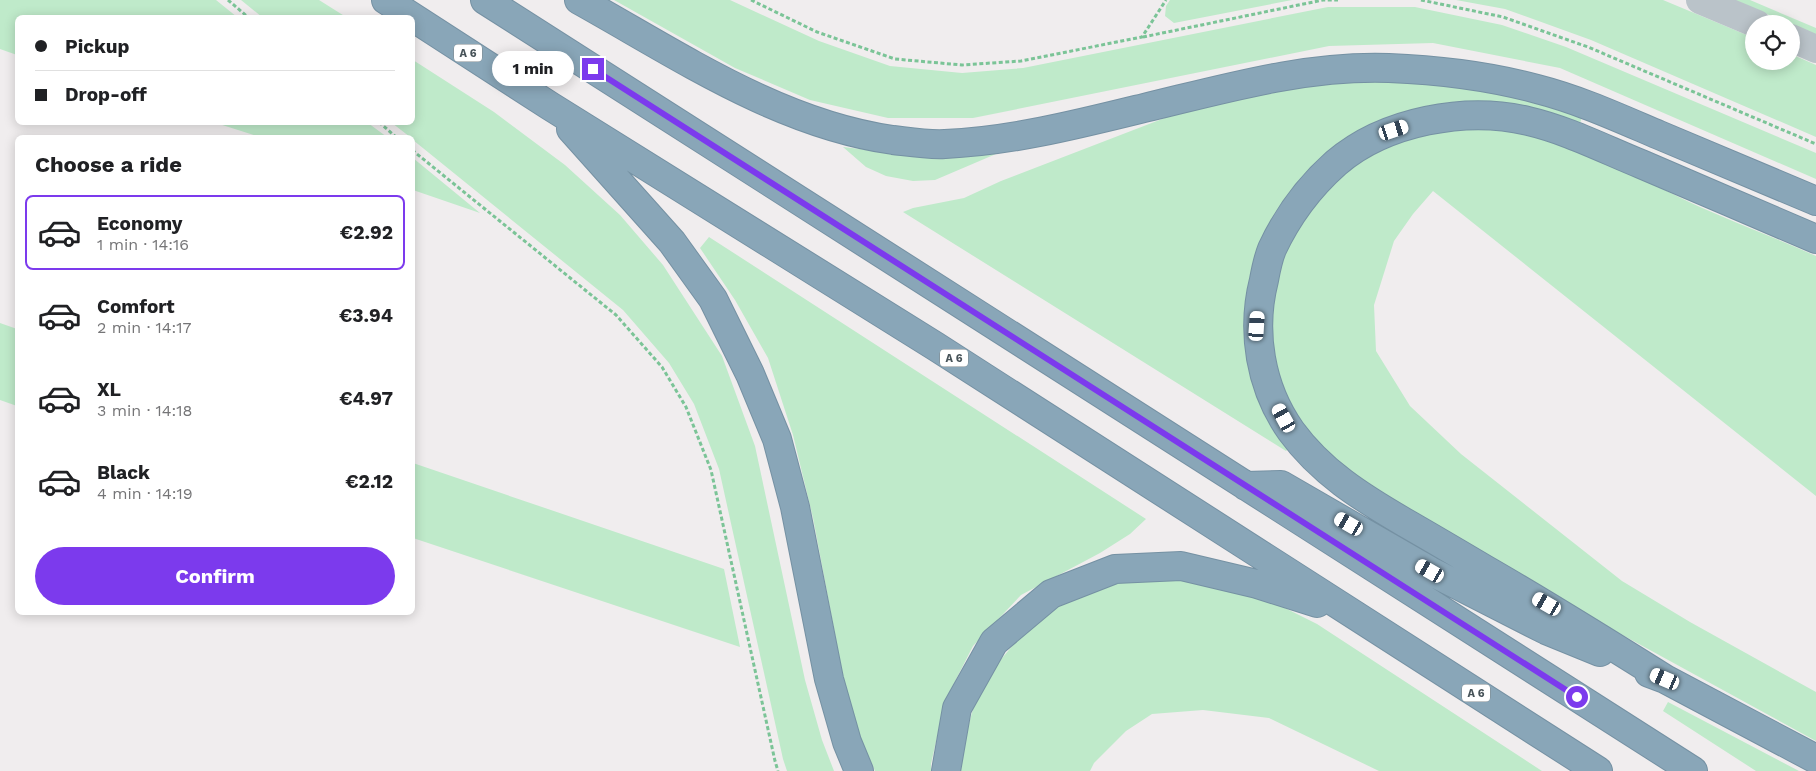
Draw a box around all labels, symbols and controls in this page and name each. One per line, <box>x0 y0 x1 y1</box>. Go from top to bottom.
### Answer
map controls <box>1745 15 1800 70</box>
button: locate <box>1745 15 1800 70</box>
text: Pickup <box>65 35 129 58</box>
road number: A 6 <box>454 44 482 62</box>
callout: 1 min <box>493 52 576 86</box>
route end <box>582 58 604 80</box>
text: 1 min <box>512 59 554 78</box>
text: Drop-off <box>65 83 147 106</box>
car <box>1377 118 1410 142</box>
text: Choose a ride <box>35 152 182 177</box>
icon: car <box>37 210 82 255</box>
text: Economy <box>97 212 182 235</box>
text: €2.92 <box>340 221 393 244</box>
text: 1 min · 14:16 <box>97 235 189 254</box>
icon: car <box>37 293 82 338</box>
text: Comfort <box>97 295 175 318</box>
text: €3.94 <box>339 304 393 327</box>
car <box>1248 311 1265 341</box>
text: 2 min · 14:17 <box>97 318 191 337</box>
road number: A 6 <box>940 349 968 366</box>
icon: car <box>37 376 82 421</box>
text: XL <box>97 378 121 401</box>
text: €4.97 <box>339 387 393 410</box>
text: 3 min · 14:18 <box>97 401 192 420</box>
car <box>1270 401 1297 435</box>
icon: car <box>37 459 82 504</box>
text: Black <box>97 461 150 484</box>
text: €2.12 <box>345 470 393 493</box>
text: 4 min · 14:19 <box>97 484 193 503</box>
car <box>1332 510 1365 538</box>
button: Confirm <box>35 547 395 605</box>
car <box>1413 557 1446 585</box>
car <box>1530 590 1563 618</box>
car <box>1648 666 1681 692</box>
road number: A 6 <box>1462 684 1490 701</box>
route start <box>1566 686 1588 708</box>

